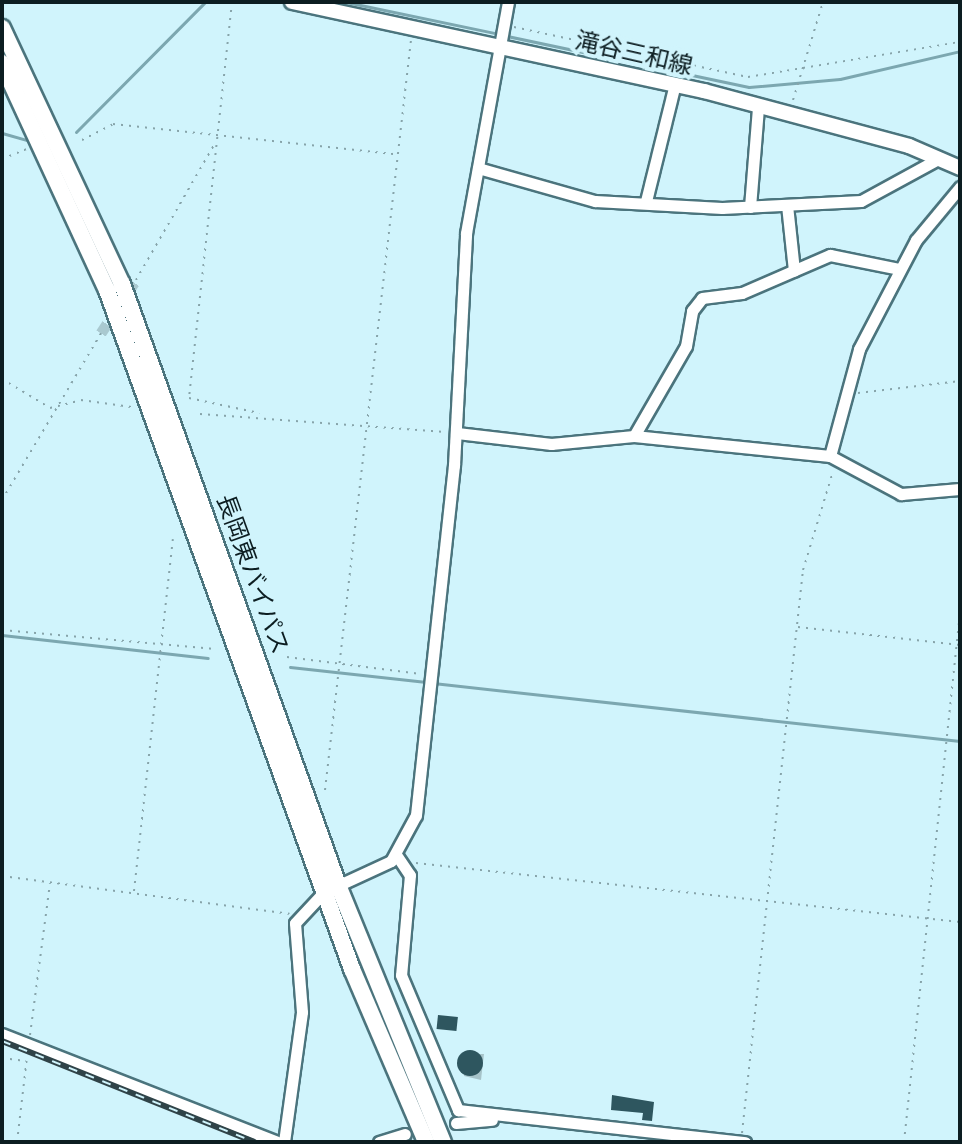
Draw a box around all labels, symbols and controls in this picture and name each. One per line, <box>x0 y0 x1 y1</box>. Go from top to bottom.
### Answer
street label: 滝谷三和線 <box>572 25 696 81</box>
street label: 長岡東バイパス <box>211 490 295 658</box>

